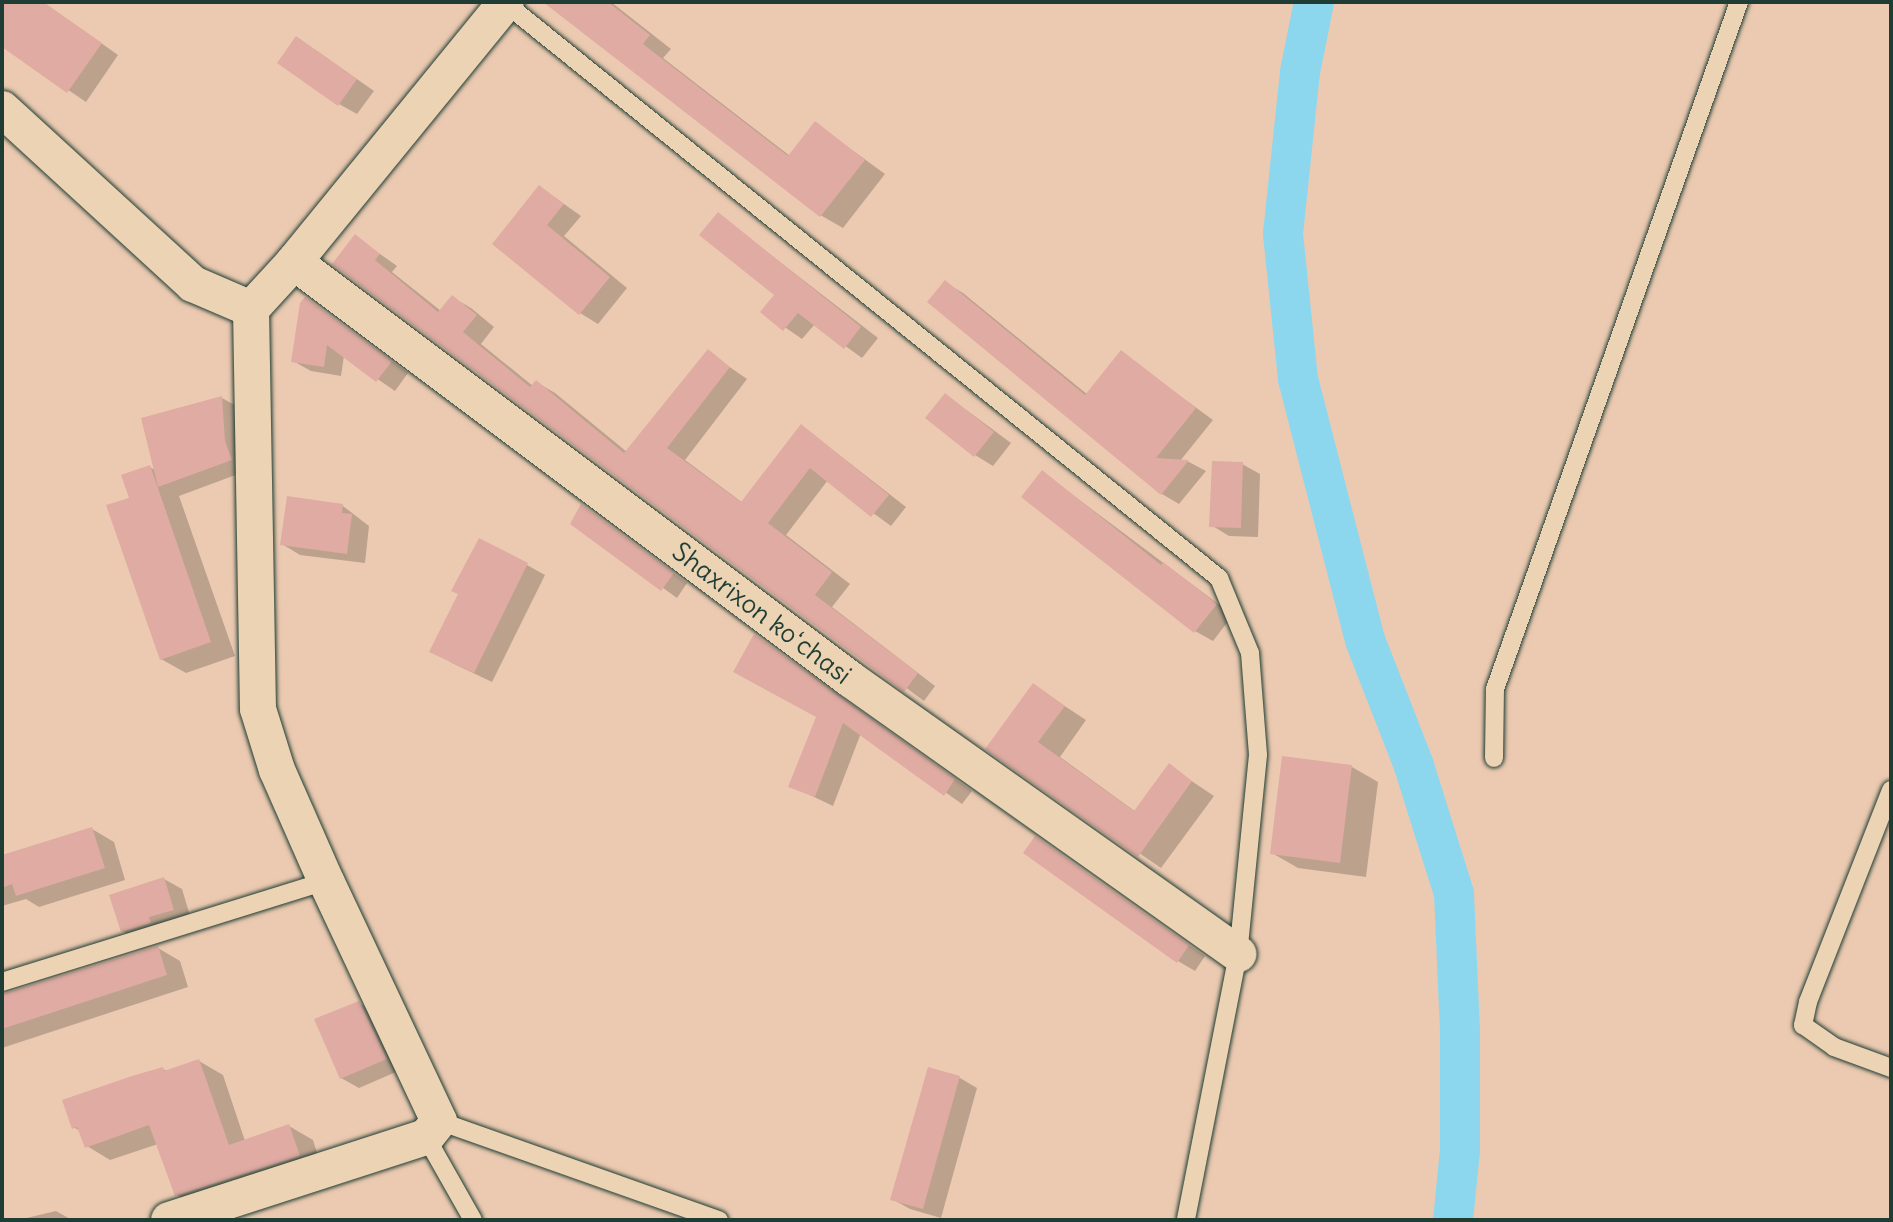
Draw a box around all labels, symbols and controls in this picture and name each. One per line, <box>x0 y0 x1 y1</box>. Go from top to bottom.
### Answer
street label: Shaxrixon koʻchasi <box>666 536 858 690</box>

